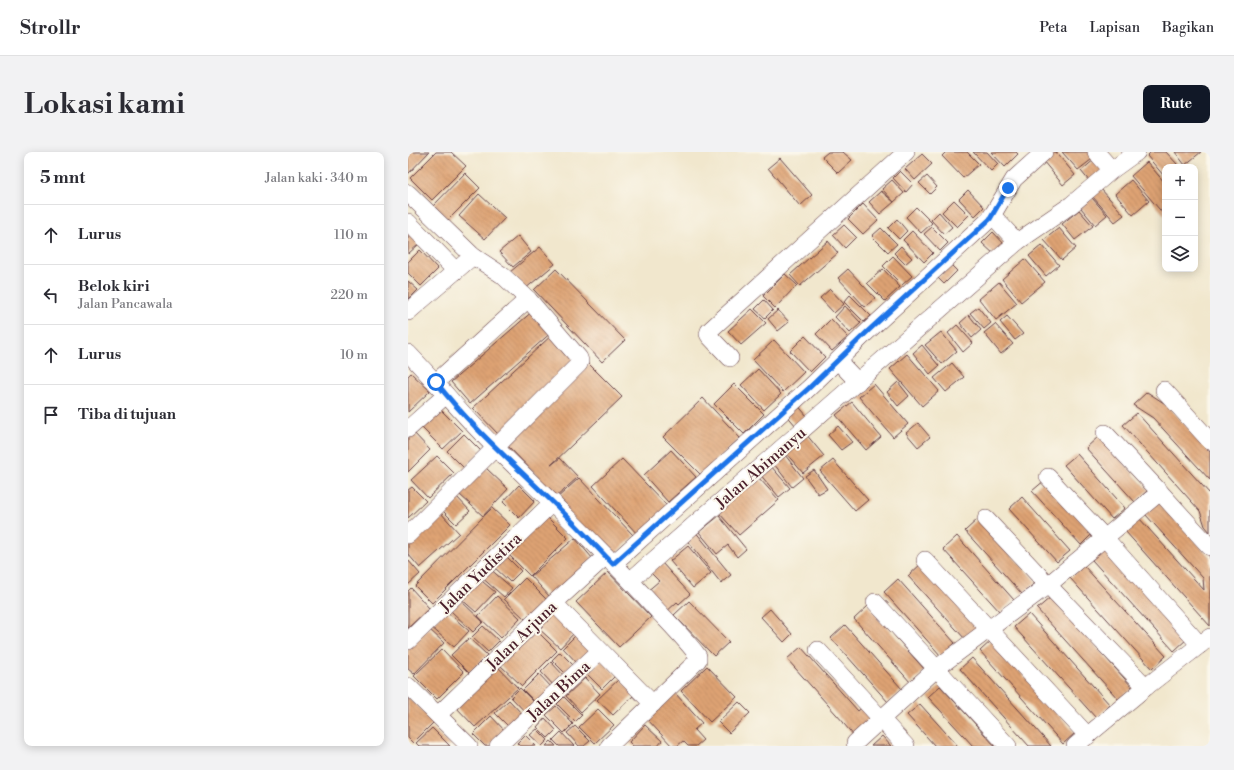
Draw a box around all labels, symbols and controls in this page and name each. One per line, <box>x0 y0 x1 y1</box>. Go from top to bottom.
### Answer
text: Strollr <box>20 16 81 40</box>
text: Peta <box>1039 19 1067 37</box>
text: Lapisan <box>1089 19 1140 37</box>
text: Bagikan <box>1162 19 1214 37</box>
button: Rute <box>1143 85 1210 123</box>
text: Lokasi kami <box>24 87 185 122</box>
map controls <box>1162 164 1198 272</box>
button: + <box>1162 164 1198 200</box>
text: 5 mnt <box>40 167 85 189</box>
text: Jalan kaki · 340 m <box>265 170 368 186</box>
route end <box>999 179 1017 197</box>
button: − <box>1162 200 1198 236</box>
icon: ahead <box>40 224 62 246</box>
text: Lurus <box>78 225 121 244</box>
text: 110 m <box>334 227 368 243</box>
button: layers <box>1162 236 1198 272</box>
text: Belok kiri <box>78 277 149 296</box>
icon: left <box>40 284 62 306</box>
text: 220 m <box>330 287 368 303</box>
text: Jalan Pancawala <box>78 296 173 312</box>
icon: ahead <box>40 344 62 366</box>
text: Lurus <box>78 345 121 364</box>
text: 10 m <box>340 347 368 363</box>
route start <box>427 373 445 391</box>
icon: arrive <box>40 404 62 426</box>
text: Tiba di tujuan <box>78 405 176 424</box>
street label: Jalan Abimanyu <box>710 423 810 513</box>
street label: Jalan Yudistira <box>435 528 527 618</box>
street label: Jalan Arjuna <box>481 596 562 675</box>
street label: Jalan Bima <box>522 656 595 726</box>

